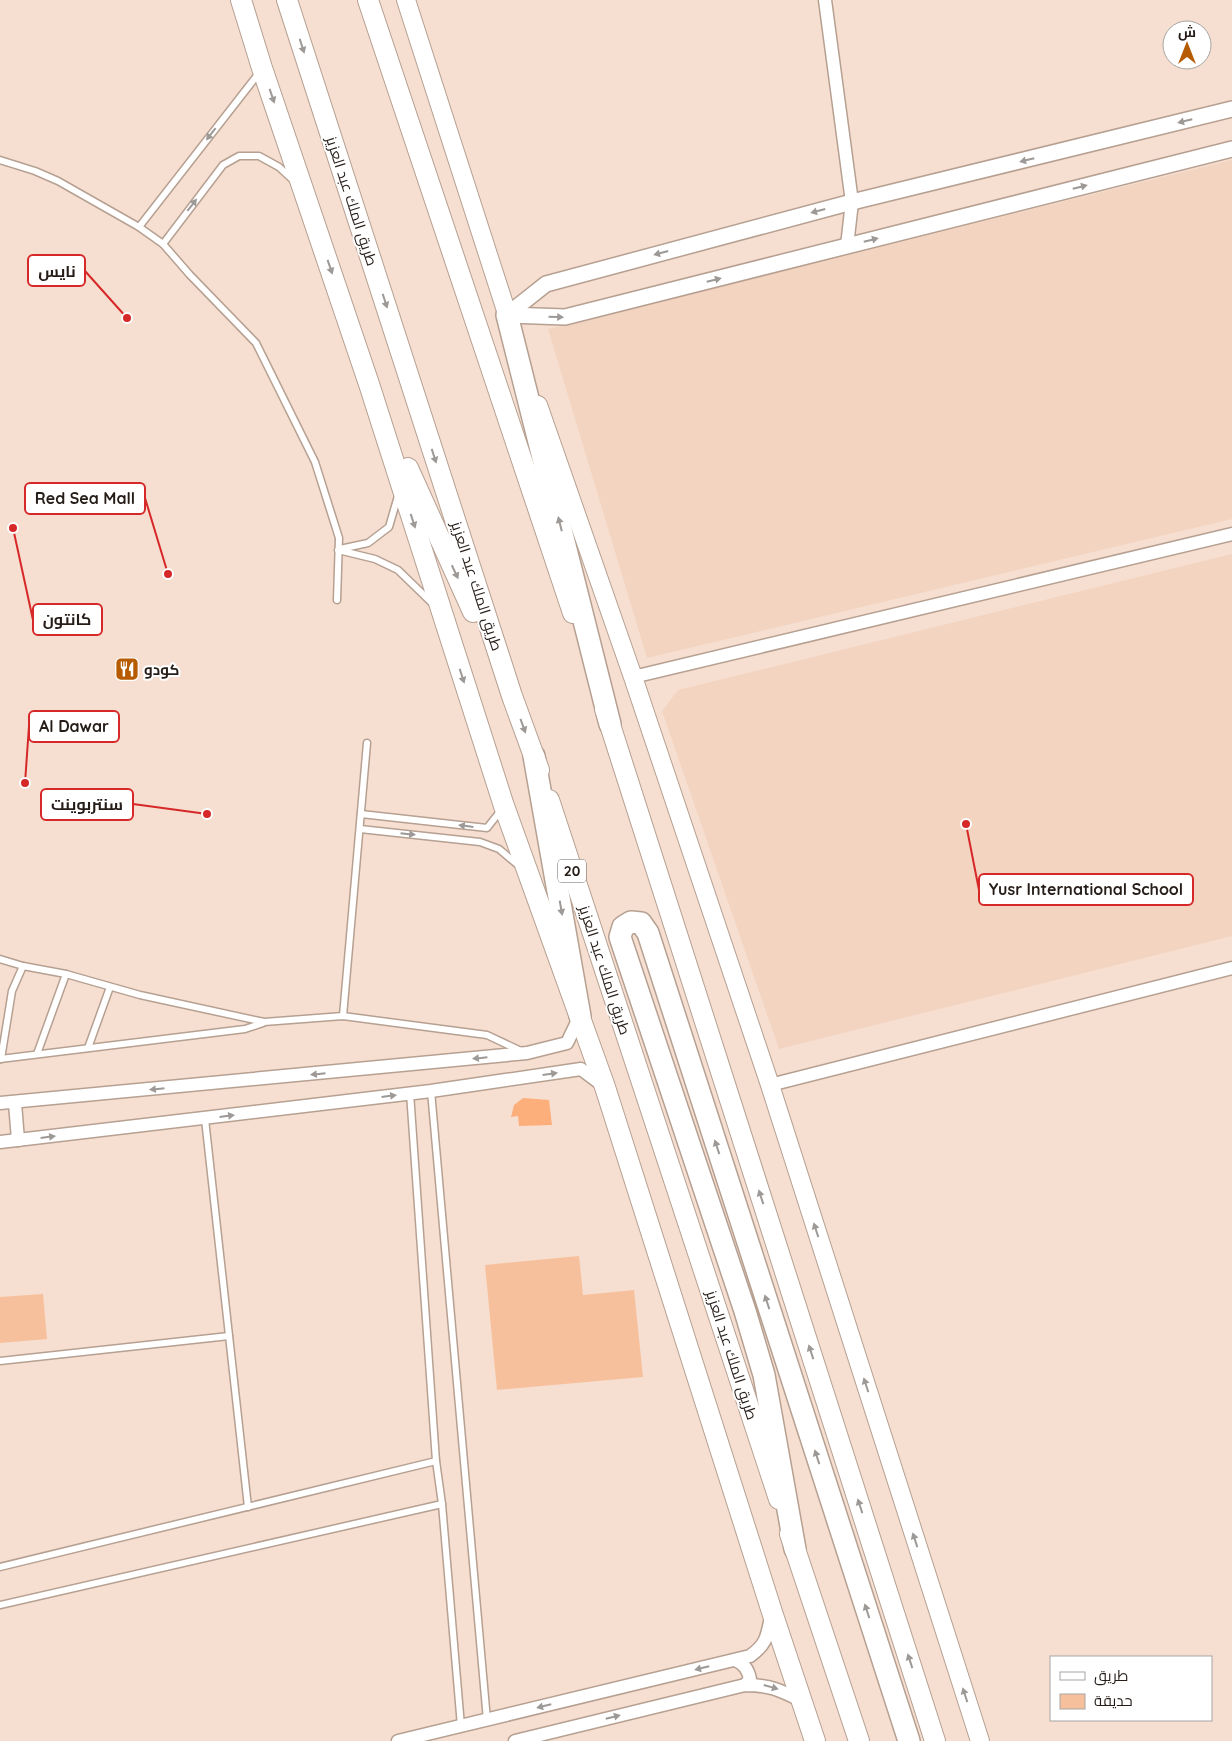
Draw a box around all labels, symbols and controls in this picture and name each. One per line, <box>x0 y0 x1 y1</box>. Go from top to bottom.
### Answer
north arrow <box>1162 20 1212 70</box>
text: ش <box>1178 23 1196 41</box>
one-way arrow <box>299 39 307 54</box>
one-way arrow <box>269 89 276 104</box>
one-way arrow <box>1177 117 1192 125</box>
one-way arrow <box>206 127 217 140</box>
street label: طريق الملك عبد العزيز <box>321 133 382 268</box>
one-way arrow <box>1019 156 1034 164</box>
one-way arrow <box>1072 183 1087 191</box>
one-way arrow <box>187 199 198 212</box>
one-way arrow <box>811 208 826 216</box>
one-way arrow <box>864 236 879 244</box>
one-way arrow <box>654 249 669 257</box>
callout: نايس <box>28 255 85 286</box>
one-way arrow <box>326 260 334 275</box>
text: نايس <box>38 261 76 281</box>
one-way arrow <box>706 275 721 283</box>
one-way arrow <box>381 294 389 309</box>
one-way arrow <box>548 313 564 321</box>
one-way arrow <box>431 448 439 463</box>
callout: Red Sea Mall <box>25 483 145 514</box>
text: Red Sea Mall <box>35 488 135 508</box>
one-way arrow <box>410 514 417 529</box>
one-way arrow <box>556 517 564 532</box>
street label: طريق الملك عبد العزيز <box>446 518 507 653</box>
one-way arrow <box>451 565 459 579</box>
callout: كانتون <box>33 604 102 635</box>
text: كانتون <box>43 609 91 629</box>
restaurant icon: كودو <box>114 656 140 682</box>
place label: كودو <box>144 660 179 679</box>
one-way arrow <box>459 669 467 684</box>
callout: Al Dawar <box>29 711 119 742</box>
text: Al Dawar <box>39 716 109 736</box>
one-way arrow <box>520 719 527 734</box>
callout: سنتربوينت <box>41 789 133 820</box>
text: سنتربوينت <box>51 794 123 814</box>
one-way arrow <box>458 822 474 830</box>
one-way arrow <box>401 830 417 838</box>
road number: 20 <box>558 859 586 882</box>
callout: Yusr International School <box>979 874 1193 905</box>
text: Yusr International School <box>989 879 1183 899</box>
one-way arrow <box>558 900 566 916</box>
street label: طريق الملك عبد العزيز <box>574 902 635 1037</box>
one-way arrow <box>472 1054 488 1062</box>
one-way arrow <box>310 1070 326 1078</box>
one-way arrow <box>542 1070 558 1078</box>
one-way arrow <box>148 1085 164 1093</box>
one-way arrow <box>381 1092 397 1100</box>
one-way arrow <box>220 1112 236 1120</box>
one-way arrow <box>41 1133 57 1141</box>
one-way arrow <box>713 1140 721 1155</box>
one-way arrow <box>757 1189 765 1204</box>
one-way arrow <box>812 1223 820 1238</box>
street label: طريق الملك عبد العزيز <box>701 1287 762 1422</box>
one-way arrow <box>763 1294 771 1309</box>
one-way arrow <box>806 1344 814 1359</box>
one-way arrow <box>861 1377 869 1392</box>
one-way arrow <box>813 1449 821 1464</box>
one-way arrow <box>856 1499 864 1514</box>
one-way arrow <box>911 1532 919 1547</box>
one-way arrow <box>863 1604 871 1619</box>
one-way arrow <box>905 1654 913 1669</box>
legend <box>1050 1656 1212 1721</box>
one-way arrow <box>695 1664 710 1672</box>
text: طريق <box>1094 1666 1128 1686</box>
one-way arrow <box>764 1684 779 1692</box>
one-way arrow <box>960 1687 968 1702</box>
text: حديقة <box>1094 1691 1133 1710</box>
one-way arrow <box>537 1703 552 1711</box>
one-way arrow <box>606 1713 621 1721</box>

